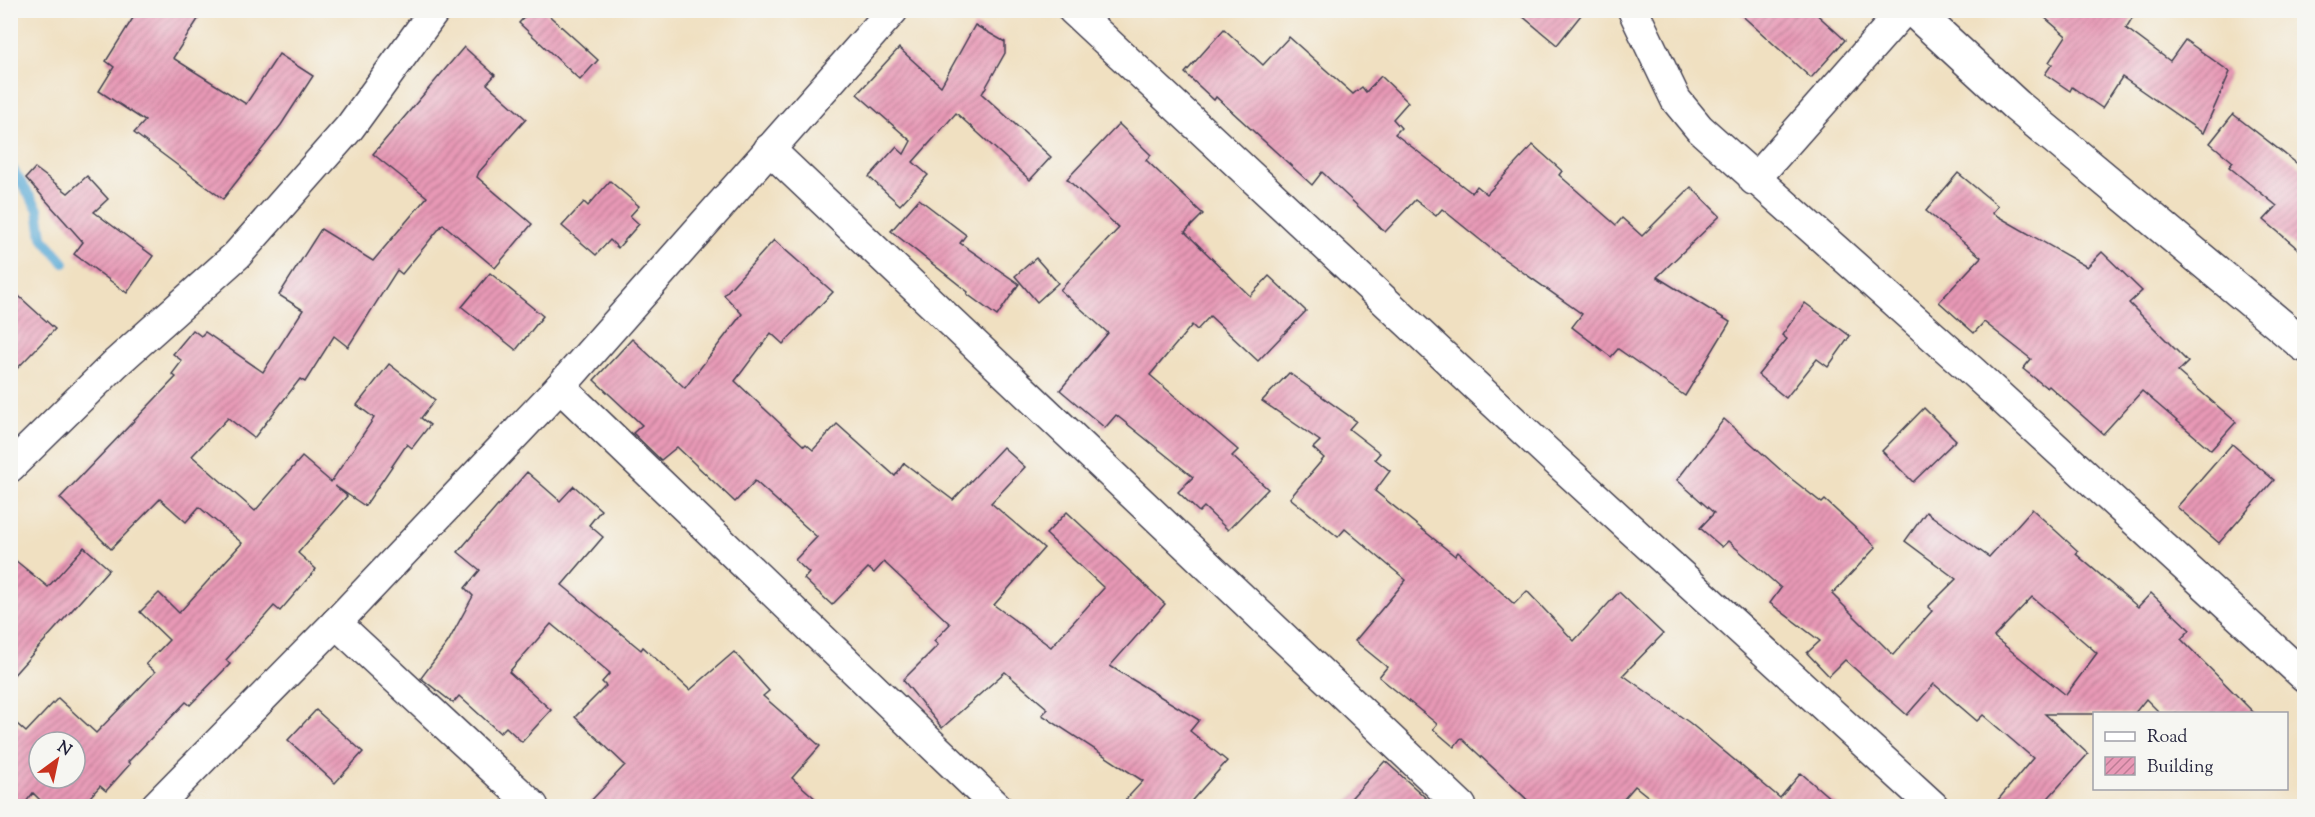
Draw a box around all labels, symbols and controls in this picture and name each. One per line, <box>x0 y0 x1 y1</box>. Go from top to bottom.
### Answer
legend <box>2093 712 2288 790</box>
text: Road <box>2147 725 2187 751</box>
north arrow <box>27 730 87 790</box>
text: N <box>52 736 76 763</box>
text: Building <box>2147 755 2213 781</box>

